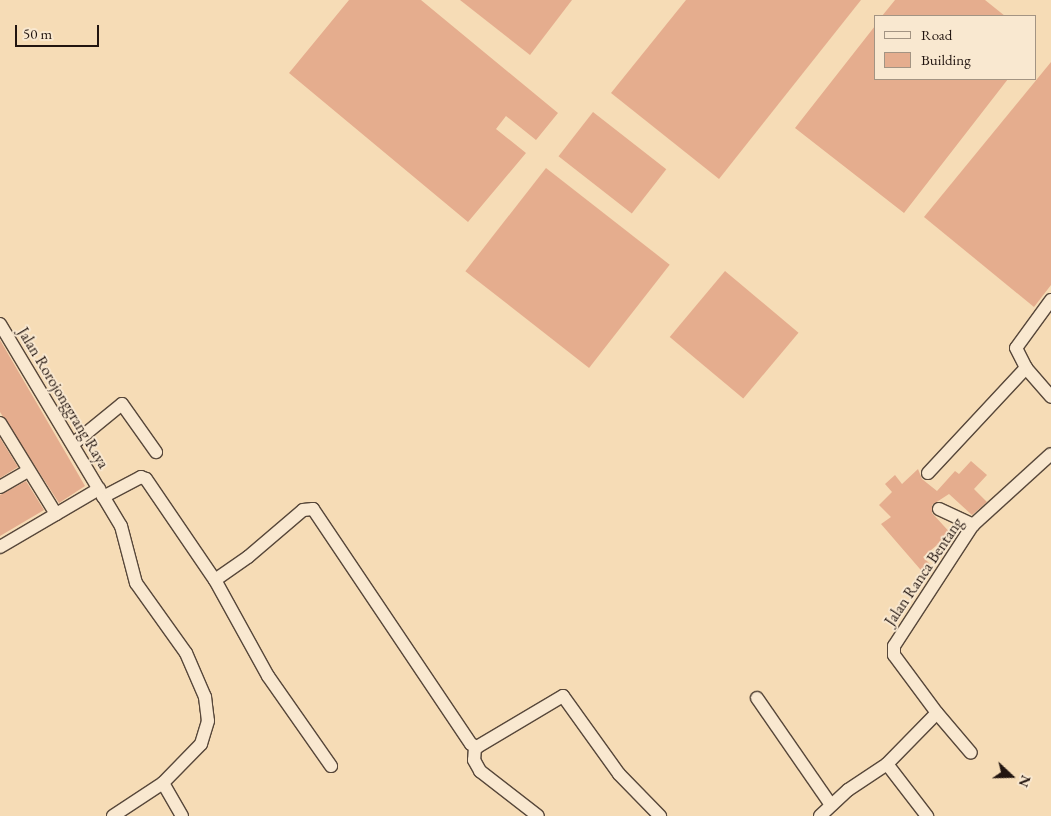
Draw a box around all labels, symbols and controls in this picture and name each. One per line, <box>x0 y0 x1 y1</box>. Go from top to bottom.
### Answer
scale bar <box>18 15 101 47</box>
legend <box>874 15 1036 80</box>
text: 50 m <box>23 24 52 43</box>
text: Road <box>921 25 952 44</box>
text: Building <box>921 50 971 69</box>
street label: Jalan Rorojonggrang Raya <box>13 324 113 472</box>
street label: Jalan Ranca Bentang <box>881 514 967 630</box>
north arrow <box>986 751 1036 801</box>
text: N <box>1015 773 1035 790</box>

